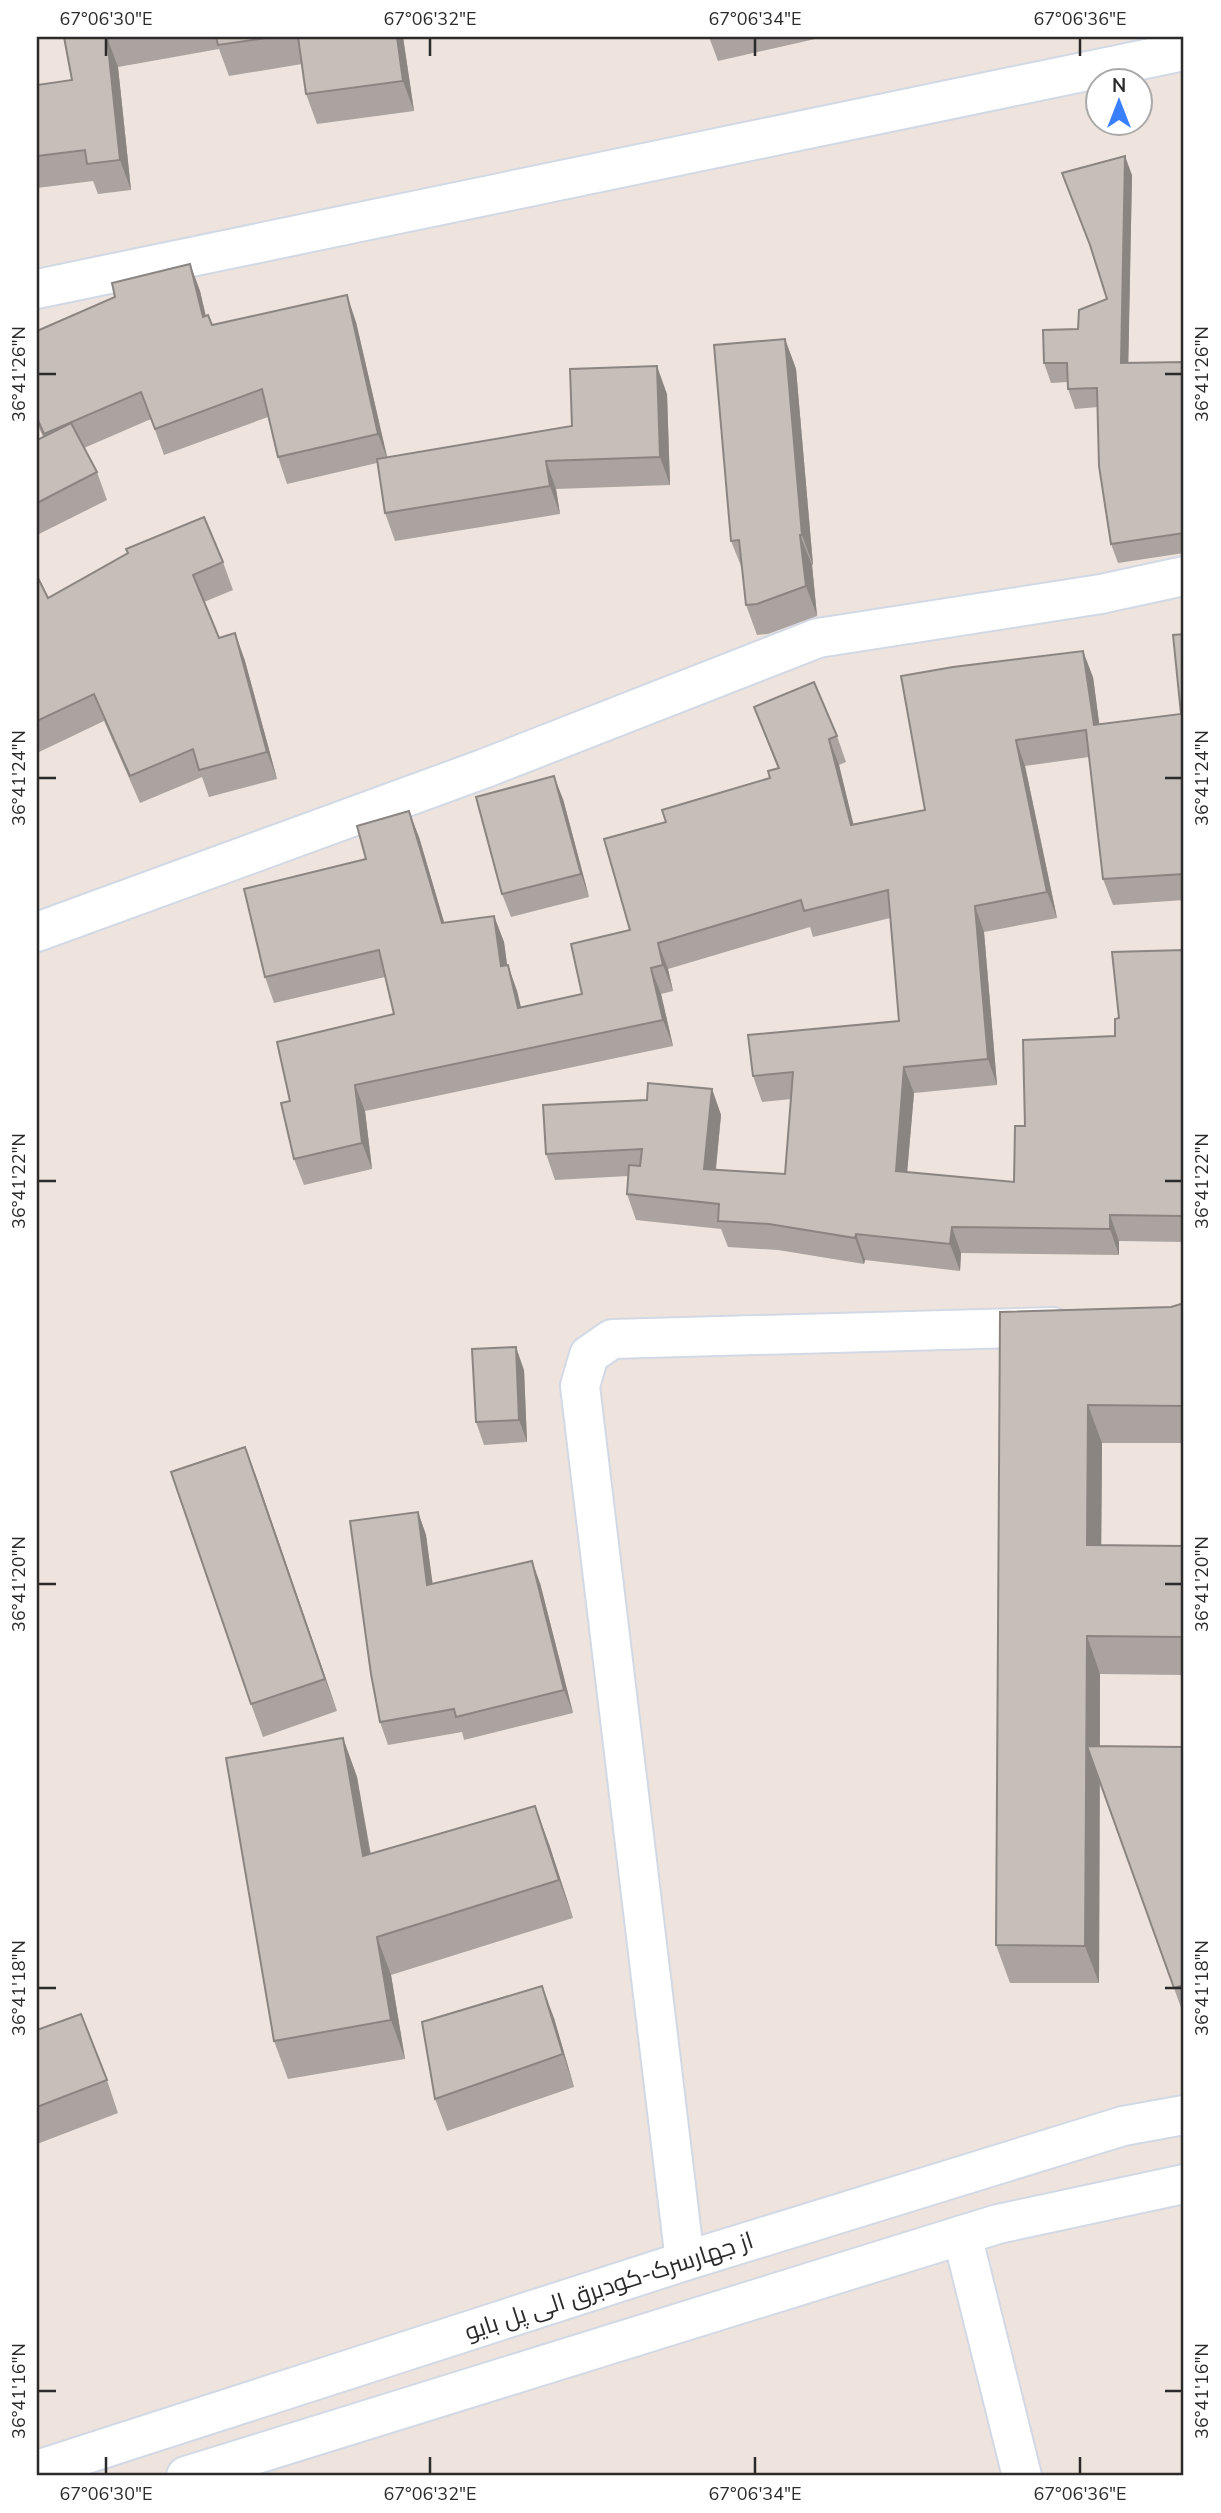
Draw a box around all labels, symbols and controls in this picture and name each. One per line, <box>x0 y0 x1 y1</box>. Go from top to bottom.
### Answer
text: 67°06'30"E <box>60 7 153 31</box>
text: 67°06'32"E <box>384 7 477 31</box>
text: 67°06'34"E <box>709 7 802 31</box>
text: 67°06'36"E <box>1034 7 1127 31</box>
north arrow <box>1084 66 1154 136</box>
text: N <box>1112 73 1126 99</box>
text: 36°41'26"N <box>7 326 31 422</box>
text: 36°41'26"N <box>1190 326 1214 422</box>
text: 36°41'24"N <box>7 730 31 826</box>
text: 36°41'24"N <box>1190 730 1214 826</box>
text: 36°41'22"N <box>7 1133 31 1229</box>
text: 36°41'22"N <box>1190 1133 1214 1229</box>
text: 36°41'20"N <box>7 1536 31 1632</box>
text: 36°41'20"N <box>1190 1536 1214 1632</box>
text: 36°41'18"N <box>7 1940 31 2036</box>
text: 36°41'18"N <box>1190 1940 1214 2036</box>
street label: از جهارسرک-کودبرق الی پل بایو <box>461 2224 757 2348</box>
text: 36°41'16"N <box>7 2343 31 2439</box>
text: 36°41'16"N <box>1190 2343 1214 2439</box>
text: 67°06'30"E <box>60 2482 153 2506</box>
text: 67°06'32"E <box>384 2482 477 2506</box>
text: 67°06'34"E <box>709 2482 802 2506</box>
text: 67°06'36"E <box>1034 2482 1127 2506</box>

